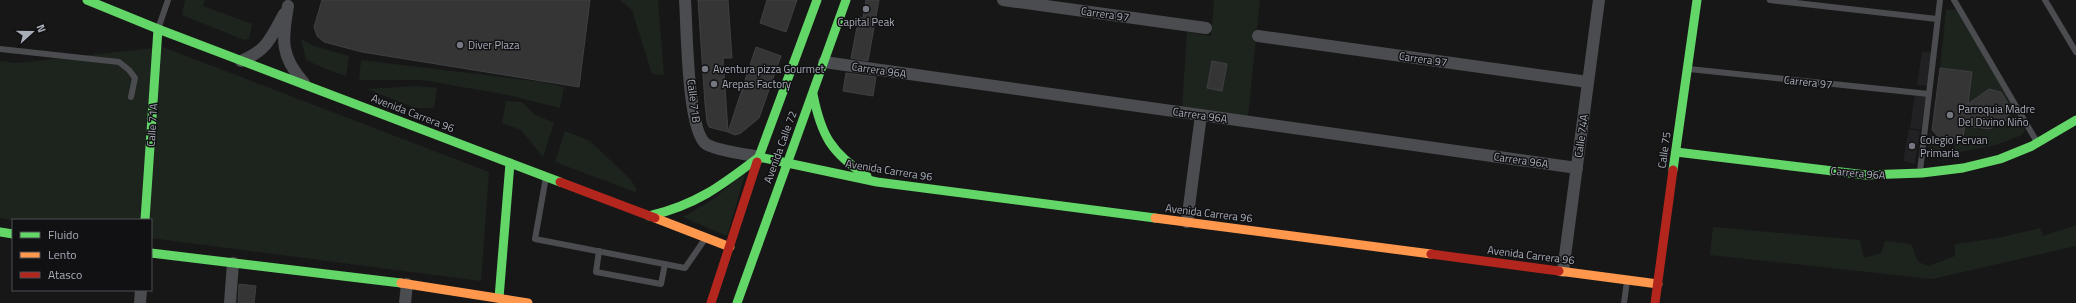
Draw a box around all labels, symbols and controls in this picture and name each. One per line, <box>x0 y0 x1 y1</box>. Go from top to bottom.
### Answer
street label: Carrera 97 <box>1080 3 1130 25</box>
marker: Capital Peak <box>861 4 871 14</box>
north arrow <box>12 12 52 52</box>
place label: Capital Peak <box>838 14 895 30</box>
text: N <box>33 22 50 35</box>
place label: Diver Plaza <box>468 37 520 53</box>
marker: Diver Plaza <box>455 40 465 50</box>
street label: Carrera 97 <box>1398 48 1448 70</box>
street label: Carrera 96A <box>851 58 908 82</box>
place label: Aventura pizza Gourmet <box>713 61 825 77</box>
marker: Aventura pizza Gourmet <box>700 64 710 74</box>
street label: Carrera 97 <box>1783 72 1833 92</box>
place label: Arepas Factory <box>722 76 792 92</box>
street label: Calle 71B <box>683 78 705 124</box>
marker: Arepas Factory <box>709 79 719 89</box>
street label: Avenida Carrera 96 <box>369 90 457 136</box>
place label: Parroquia Madre Del Divino Niño <box>1958 101 2036 130</box>
street label: Calle 71A <box>143 102 162 147</box>
street label: Carrera 96A <box>1172 103 1229 127</box>
street label: Avenida Calle 72 <box>759 109 801 185</box>
marker: Parroquia Madre Del Divino Niño <box>1945 110 1955 120</box>
street label: Calle 74A <box>1570 113 1592 159</box>
street label: Calle 75 <box>1654 131 1674 169</box>
place label: Colegio Fervan Primaria <box>1920 132 1988 161</box>
marker: Colegio Fervan Primaria <box>1907 141 1917 151</box>
street label: Carrera 96A <box>1493 148 1550 172</box>
street label: Avenida Carrera 96 <box>844 155 934 185</box>
street label: Carrera 96A <box>1830 163 1887 183</box>
street label: Avenida Carrera 96 <box>1164 200 1254 226</box>
legend <box>12 219 152 291</box>
text: Fluido <box>48 225 79 244</box>
street label: Avenida Carrera 96 <box>1486 242 1576 268</box>
text: Lento <box>48 245 77 264</box>
text: Atasco <box>48 265 82 284</box>

